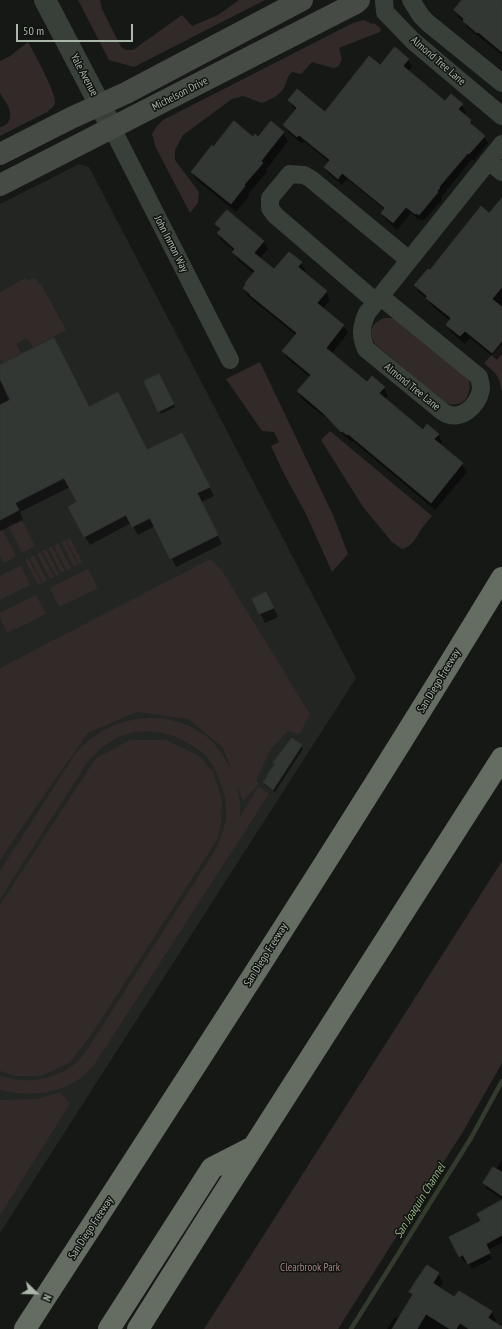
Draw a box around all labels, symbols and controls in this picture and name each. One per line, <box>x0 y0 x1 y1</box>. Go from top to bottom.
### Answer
scale bar <box>18 16 135 42</box>
text: 50 m <box>23 23 44 38</box>
street label: Almond Tree Lane <box>408 34 468 88</box>
street label: Yale Avenue <box>67 52 101 98</box>
street label: Michelson Drive <box>150 74 210 114</box>
street label: John Inmon Way <box>151 214 191 274</box>
street label: Almond Tree Lane <box>381 360 443 414</box>
street label: San Diego Freeway <box>415 647 463 715</box>
street label: San Diego Freeway <box>241 921 291 989</box>
water label: San Joaquin Channel <box>391 1161 449 1241</box>
street label: San Diego Freeway <box>66 1194 116 1262</box>
park label: Clearbrook Park <box>280 1261 340 1275</box>
north arrow <box>16 1273 56 1313</box>
text: N <box>39 1292 55 1303</box>

